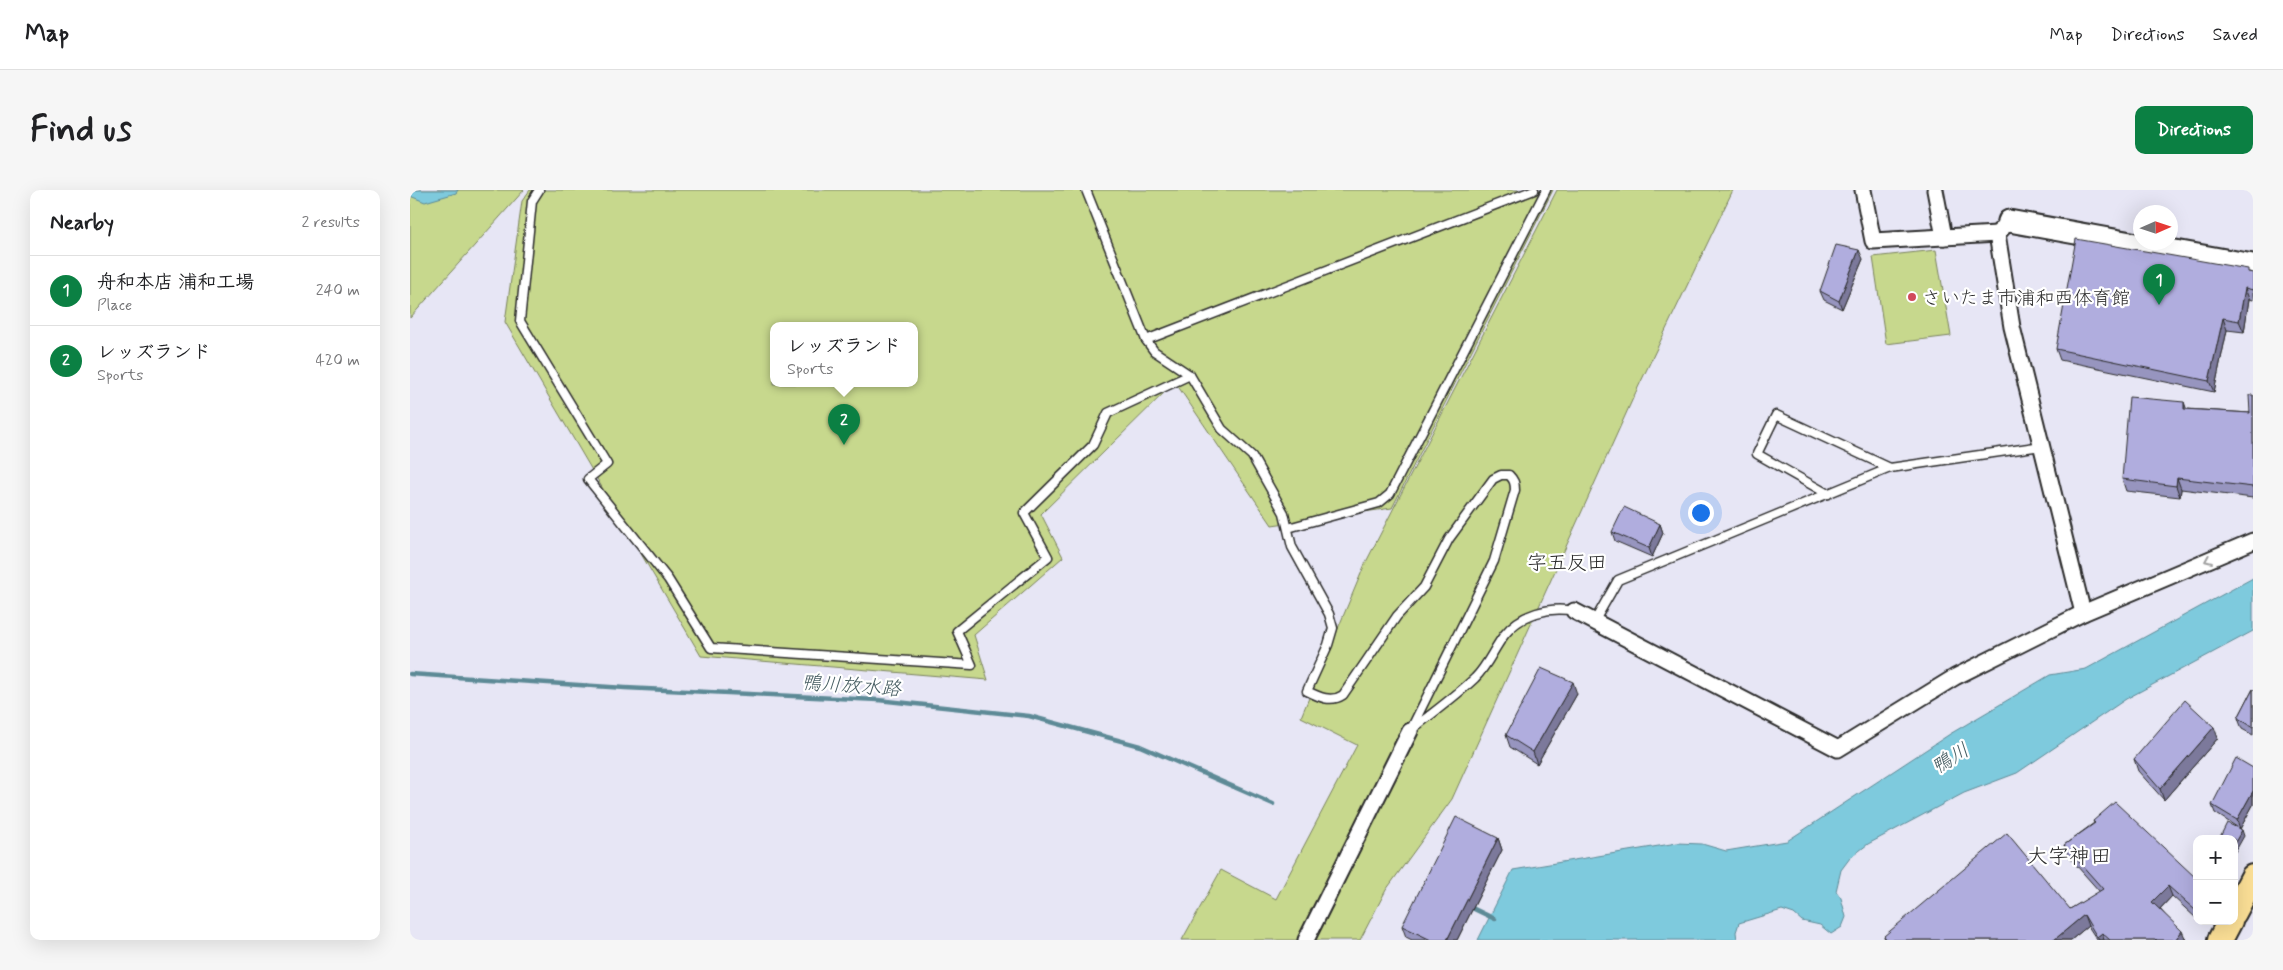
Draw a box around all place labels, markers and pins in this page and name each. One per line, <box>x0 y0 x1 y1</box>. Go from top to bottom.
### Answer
pin: 1 <box>2143 264 2175 305</box>
place label: さいたま市浦和西体育館 <box>1922 286 2130 311</box>
marker: さいたま市浦和西体育館 <box>1906 291 1918 303</box>
pin: 2 <box>828 404 860 445</box>

